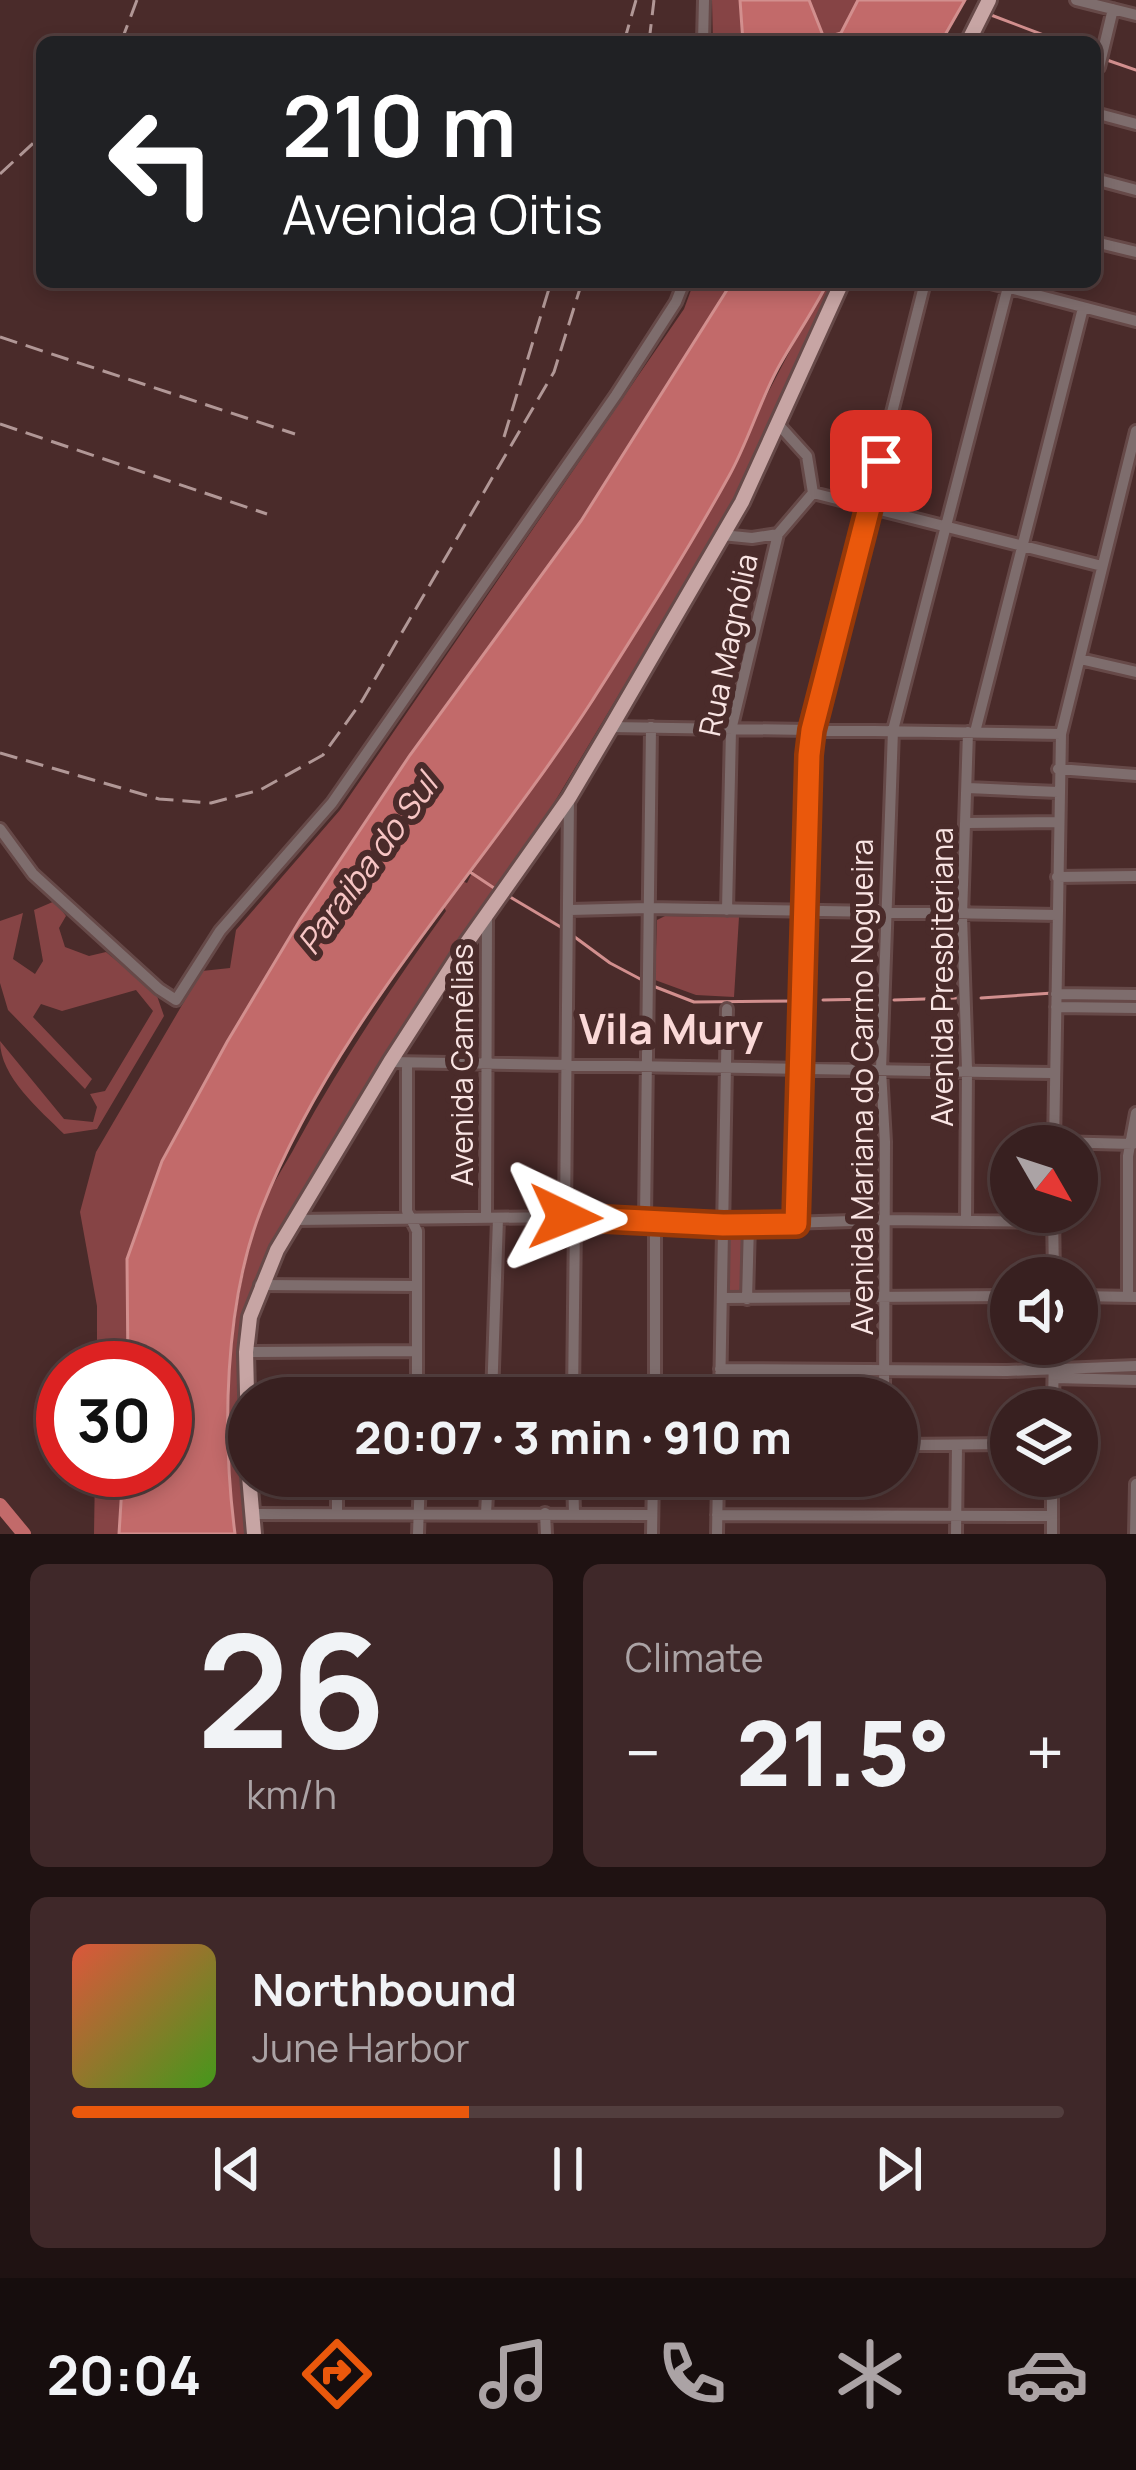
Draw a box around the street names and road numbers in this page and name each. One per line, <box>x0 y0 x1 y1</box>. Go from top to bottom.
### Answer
street label: Rua Magnólia <box>688 550 767 740</box>
street label: Avenida Presbiteriana <box>921 827 962 1127</box>
street label: Avenida Mariana do Carmo Nogueira <box>841 839 882 1335</box>
street label: Avenida Camélias <box>441 944 482 1186</box>

